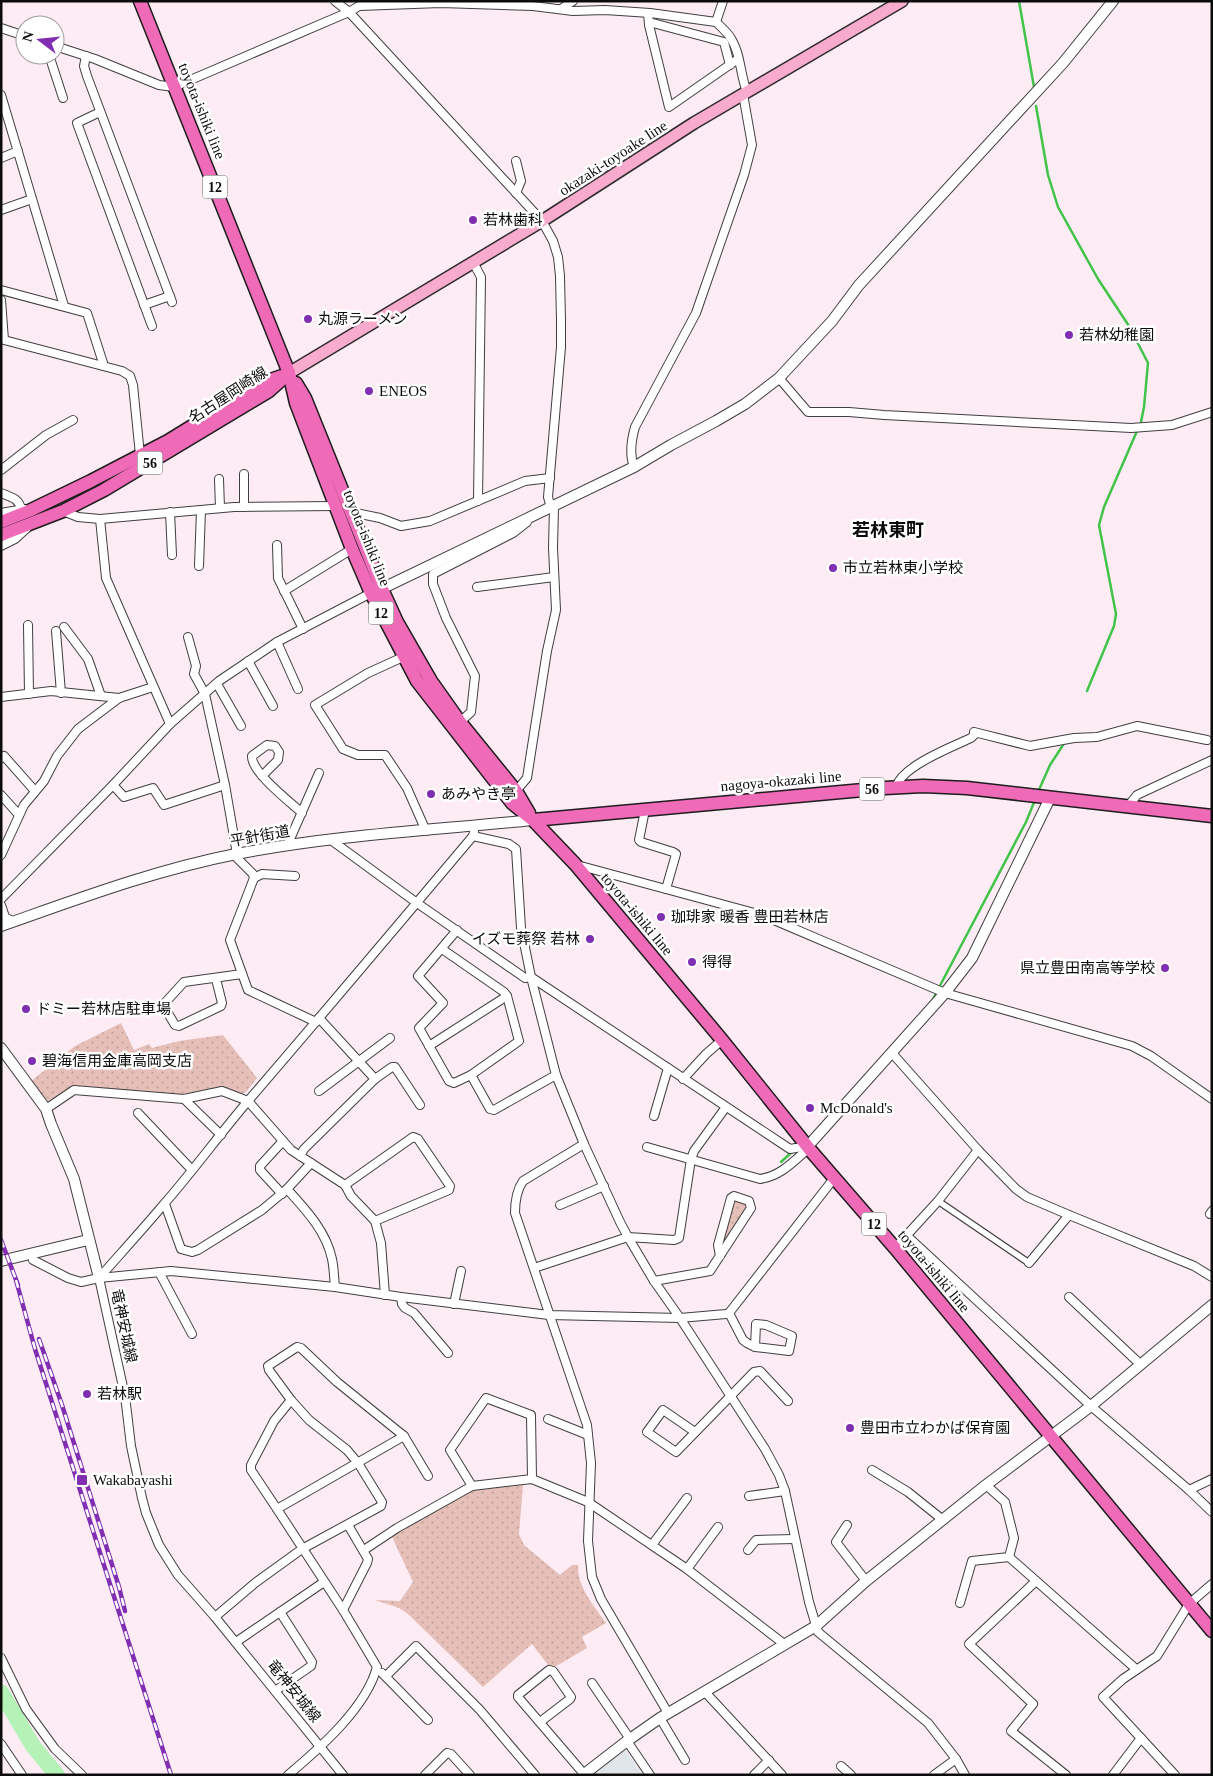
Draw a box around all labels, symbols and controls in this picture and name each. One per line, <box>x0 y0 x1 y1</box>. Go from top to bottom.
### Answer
north arrow <box>15 15 65 65</box>
text: N <box>19 30 37 43</box>
street label: toyota-ishiki line <box>175 61 229 162</box>
street label: okazaki-toyoake line <box>556 117 670 199</box>
road number: 12 <box>202 176 228 198</box>
place label: 若林歯科 <box>483 212 543 228</box>
marker: 若林歯科 <box>467 214 479 226</box>
place label: 丸源ラーメン <box>318 311 407 327</box>
marker: 丸源ラーメン <box>302 313 314 325</box>
place label: 若林幼稚園 <box>1079 327 1154 343</box>
marker: 若林幼稚園 <box>1063 329 1075 341</box>
street label: 名古屋岡崎線 <box>186 364 270 426</box>
place label: ENEOS <box>379 383 427 399</box>
marker: ENEOS <box>363 385 375 397</box>
road number: 56 <box>138 452 162 474</box>
street label: toyota-ishiki line <box>340 488 394 589</box>
district label: 若林東町 <box>852 520 924 540</box>
place label: 市立若林東小学校 <box>843 560 963 576</box>
marker: 市立若林東小学校 <box>827 562 839 574</box>
road number: 12 <box>368 602 394 624</box>
street label: nagoya-okazaki line <box>720 768 842 794</box>
road number: 56 <box>860 778 884 801</box>
place label: あみやき亭 <box>441 786 516 802</box>
marker: あみやき亭 <box>425 788 437 800</box>
street label: 平針街道 <box>229 823 291 849</box>
street label: toyota-ishiki line <box>598 870 676 958</box>
place label: 珈琲家 暖香 豊田若林店 <box>671 909 829 925</box>
marker: 珈琲家 暖香 豊田若林店 <box>655 911 667 923</box>
place label: イズモ葬祭 若林 <box>472 931 580 947</box>
marker: イズモ葬祭 若林 <box>584 933 596 945</box>
place label: 得得 <box>702 954 732 970</box>
marker: 得得 <box>686 956 698 968</box>
place label: 県立豊田南高等学校 <box>1020 960 1155 976</box>
marker: 県立豊田南高等学校 <box>1159 962 1171 974</box>
place label: ドミー若林店駐車場 <box>36 1001 171 1017</box>
marker: ドミー若林店駐車場 <box>20 1003 32 1015</box>
place label: 碧海信用金庫高岡支店 <box>42 1053 192 1069</box>
marker: 碧海信用金庫高岡支店 <box>26 1055 38 1067</box>
place label: McDonald's <box>820 1100 893 1116</box>
marker: McDonald's <box>804 1102 816 1114</box>
road number: 12 <box>862 1212 886 1236</box>
street label: toyota-ishiki line <box>895 1227 973 1315</box>
street label: 竜神安城線 <box>108 1288 140 1364</box>
place label: 若林駅 <box>97 1386 142 1402</box>
marker: 若林駅 <box>81 1388 93 1400</box>
place label: 豊田市立わかば保育園 <box>860 1420 1010 1436</box>
marker: 豊田市立わかば保育園 <box>844 1422 856 1434</box>
place label: Wakabayashi <box>93 1472 173 1488</box>
marker: Wakabayashi <box>75 1473 89 1487</box>
street label: 竜神安城線 <box>264 1657 324 1725</box>

